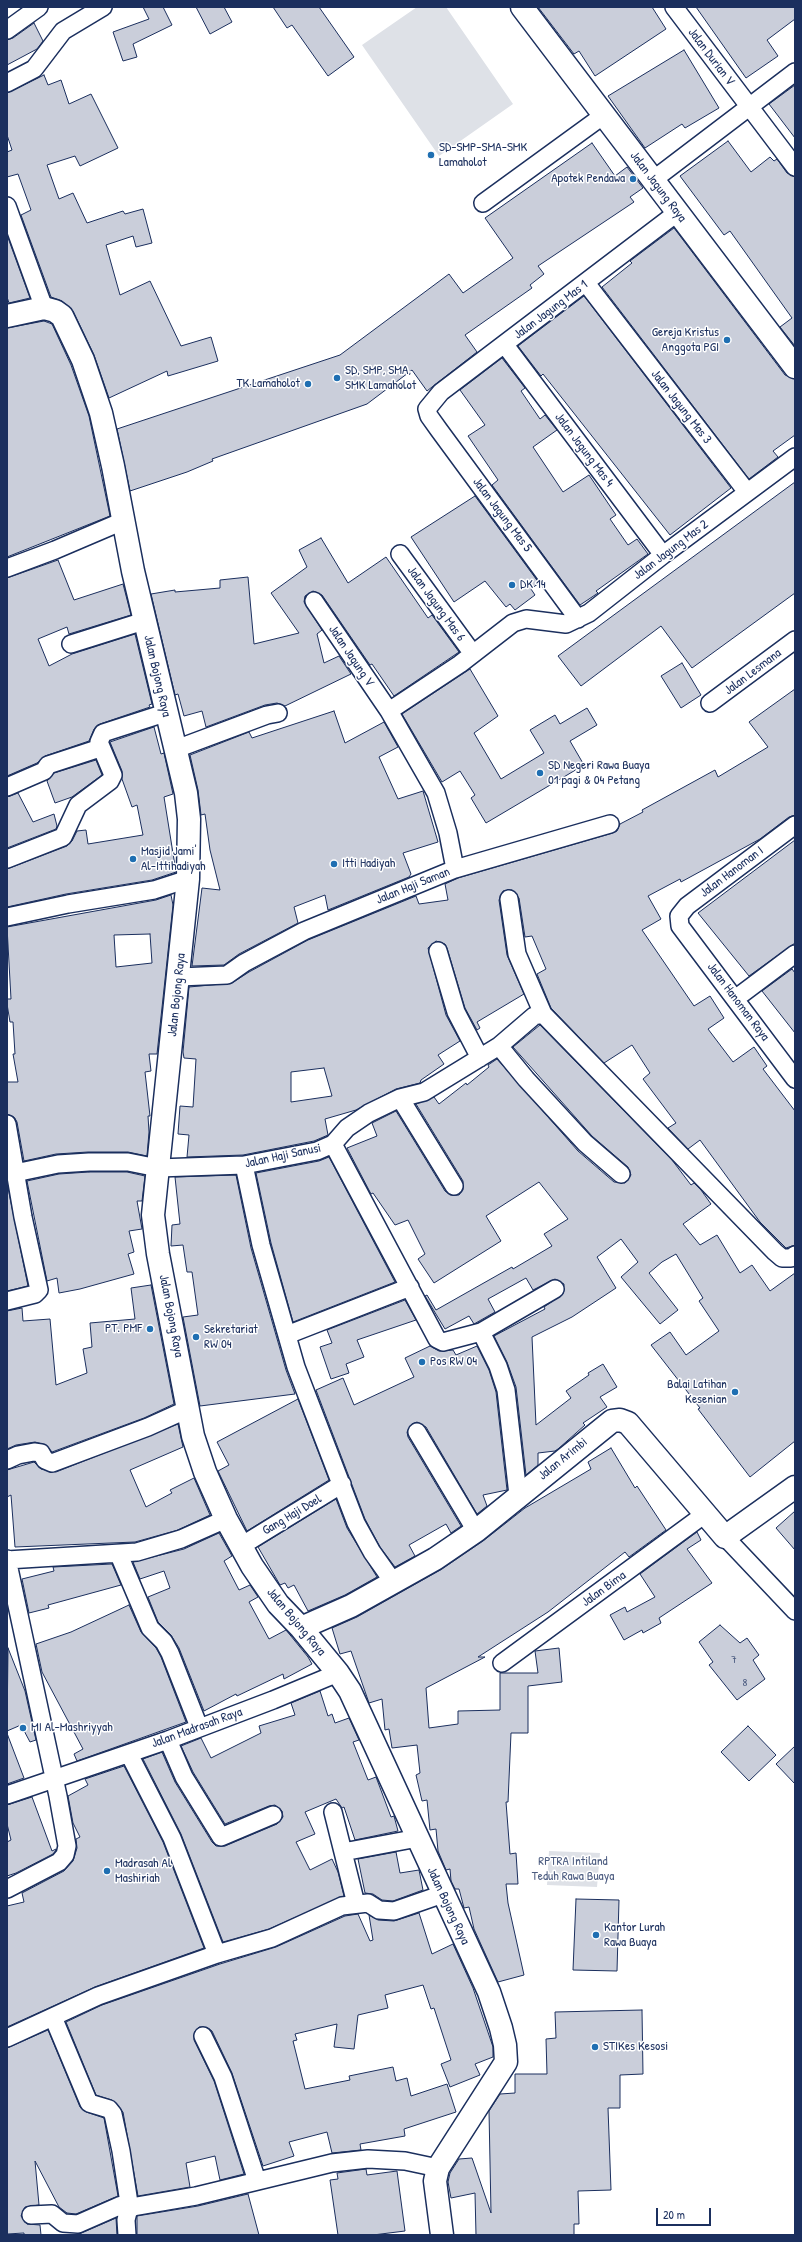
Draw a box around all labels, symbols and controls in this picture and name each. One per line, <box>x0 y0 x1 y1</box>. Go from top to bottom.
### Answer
street label: Jalan Durian V <box>684 25 738 89</box>
place label: SD-SMP-SMA-SMK Lamaholot <box>439 140 527 171</box>
street label: Jalan Jagung Raya <box>626 149 690 225</box>
marker: SD-SMP-SMA-SMK Lamaholot <box>426 150 436 160</box>
place label: Apotek Pendawa <box>551 171 625 187</box>
marker: Apotek Pendawa <box>628 174 638 184</box>
street label: Jalan Jagung Mas 1 <box>511 277 591 343</box>
place label: Gereja Kristus Anggota PGI <box>652 325 719 356</box>
marker: Gereja Kristus Anggota PGI <box>722 335 732 345</box>
place label: SD, SMP, SMA, SMK Lamaholot <box>345 363 416 394</box>
street label: Jalan Jagung Mas 3 <box>647 367 715 447</box>
marker: SD, SMP, SMA, SMK Lamaholot <box>332 373 342 383</box>
place label: TK Lamaholot <box>236 376 300 392</box>
marker: TK Lamaholot <box>303 379 313 389</box>
street label: Jalan Jagung Mas 4 <box>551 410 617 490</box>
street label: Jalan Jagung Mas 5 <box>469 475 535 555</box>
street label: Jalan Jagung Mas 2 <box>630 517 712 583</box>
street label: Jalan Jagung Mas 6 <box>404 563 468 645</box>
place label: DK 14 <box>520 577 546 593</box>
marker: DK 14 <box>507 580 517 590</box>
street label: Jalan Jagung V <box>325 623 377 689</box>
street label: Jalan Bojong Raya <box>140 633 174 719</box>
street label: Jalan Lesmana <box>721 646 785 698</box>
place label: SD Negeri Rawa Buaya 01 pagi & 04 Petang <box>548 758 650 789</box>
marker: SD Negeri Rawa Buaya 01 pagi & 04 Petang <box>535 768 545 778</box>
street label: Jalan Hanoman I <box>697 843 767 901</box>
place label: Masjid Jami' Al-Ittihadiyah <box>141 844 206 875</box>
marker: Masjid Jami' Al-Ittihadiyah <box>128 854 138 864</box>
place label: Itti Hadiyah <box>342 856 395 872</box>
marker: Itti Hadiyah <box>329 859 339 869</box>
street label: Jalan Haji Saman <box>374 864 452 908</box>
street label: Jalan Bojong Raya <box>165 953 189 1037</box>
street label: Jalan Hanoman Raya <box>703 960 773 1044</box>
street label: Jalan Haji Sanusi <box>243 1140 323 1172</box>
street label: Jalan Bojong Raya <box>155 1273 187 1359</box>
place label: PT. PMF <box>105 1321 142 1337</box>
place label: Sekretariat RW 04 <box>204 1322 258 1353</box>
marker: PT. PMF <box>145 1324 155 1334</box>
marker: Sekretariat RW 04 <box>191 1332 201 1342</box>
place label: Pos RW 04 <box>430 1354 477 1370</box>
marker: Pos RW 04 <box>417 1357 427 1367</box>
place label: Balai Latihan Kesenian <box>667 1377 727 1408</box>
marker: Balai Latihan Kesenian <box>730 1387 740 1397</box>
street label: Jalan Arimbi <box>535 1434 591 1484</box>
street label: Gang Haji Doel <box>260 1491 324 1539</box>
street label: Jalan Bima <box>579 1568 629 1610</box>
street label: Jalan Bojong Raya <box>263 1585 329 1659</box>
house number: 7 <box>731 1653 737 1667</box>
house number: 8 <box>743 1676 747 1690</box>
street label: Jalan Madrasah Raya <box>149 1704 245 1752</box>
place label: MI Al-Mashriyyah <box>31 1720 113 1736</box>
marker: MI Al-Mashriyyah <box>18 1723 28 1733</box>
park label: RPTRA Intiland Teduh Rawa Buaya <box>532 1854 614 1885</box>
place label: Madrasah Al Mashiriah <box>115 1856 171 1887</box>
street label: Jalan Bojong Raya <box>423 1865 473 1947</box>
marker: Madrasah Al Mashiriah <box>102 1866 112 1876</box>
place label: Kantor Lurah Rawa Buaya <box>604 1920 665 1951</box>
marker: Kantor Lurah Rawa Buaya <box>591 1930 601 1940</box>
place label: STIKes Kesosi <box>603 2039 668 2055</box>
marker: STIKes Kesosi <box>590 2042 600 2052</box>
scale bar <box>658 2200 713 2226</box>
text: 20 m <box>663 2206 685 2223</box>

